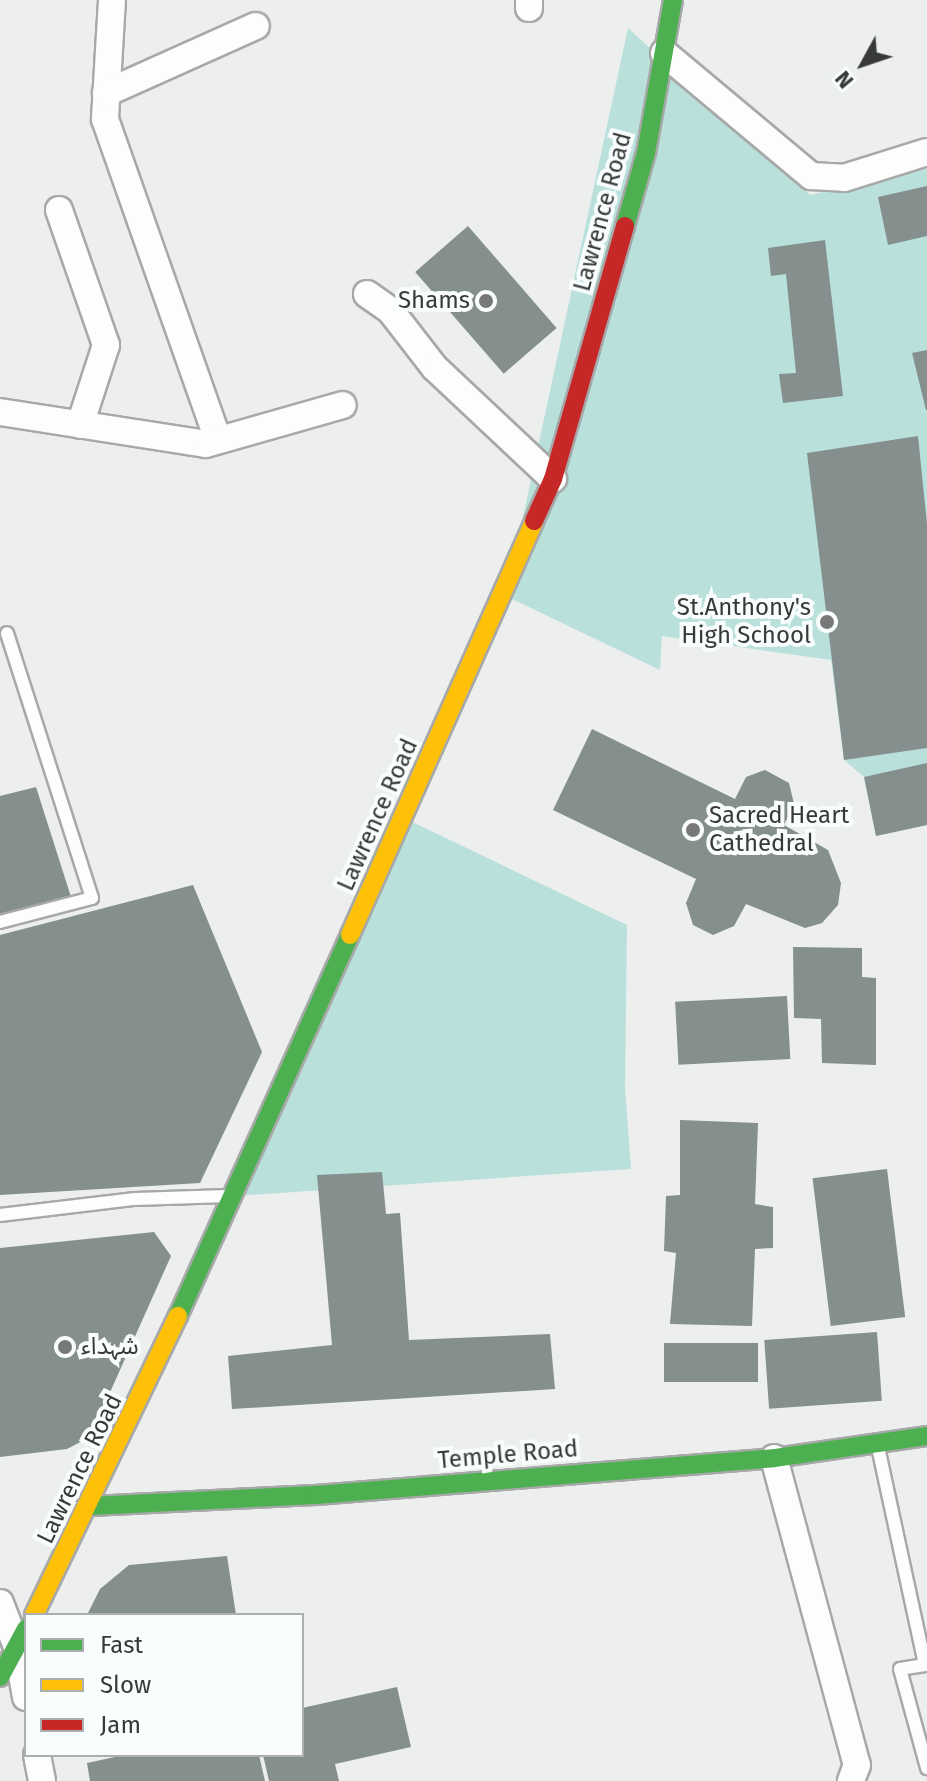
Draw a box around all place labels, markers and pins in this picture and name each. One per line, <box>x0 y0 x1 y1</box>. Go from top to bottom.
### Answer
place label: Shams <box>398 287 470 315</box>
marker: Shams <box>477 292 495 310</box>
place label: St.Anthony's High School <box>677 594 811 650</box>
marker: St.Anthony's High School <box>818 613 836 631</box>
place label: Sacred Heart Cathedral <box>709 802 849 858</box>
marker: Sacred Heart Cathedral <box>684 821 702 839</box>
place label: شہداء <box>81 1333 139 1361</box>
marker: شہداء <box>56 1338 74 1356</box>

